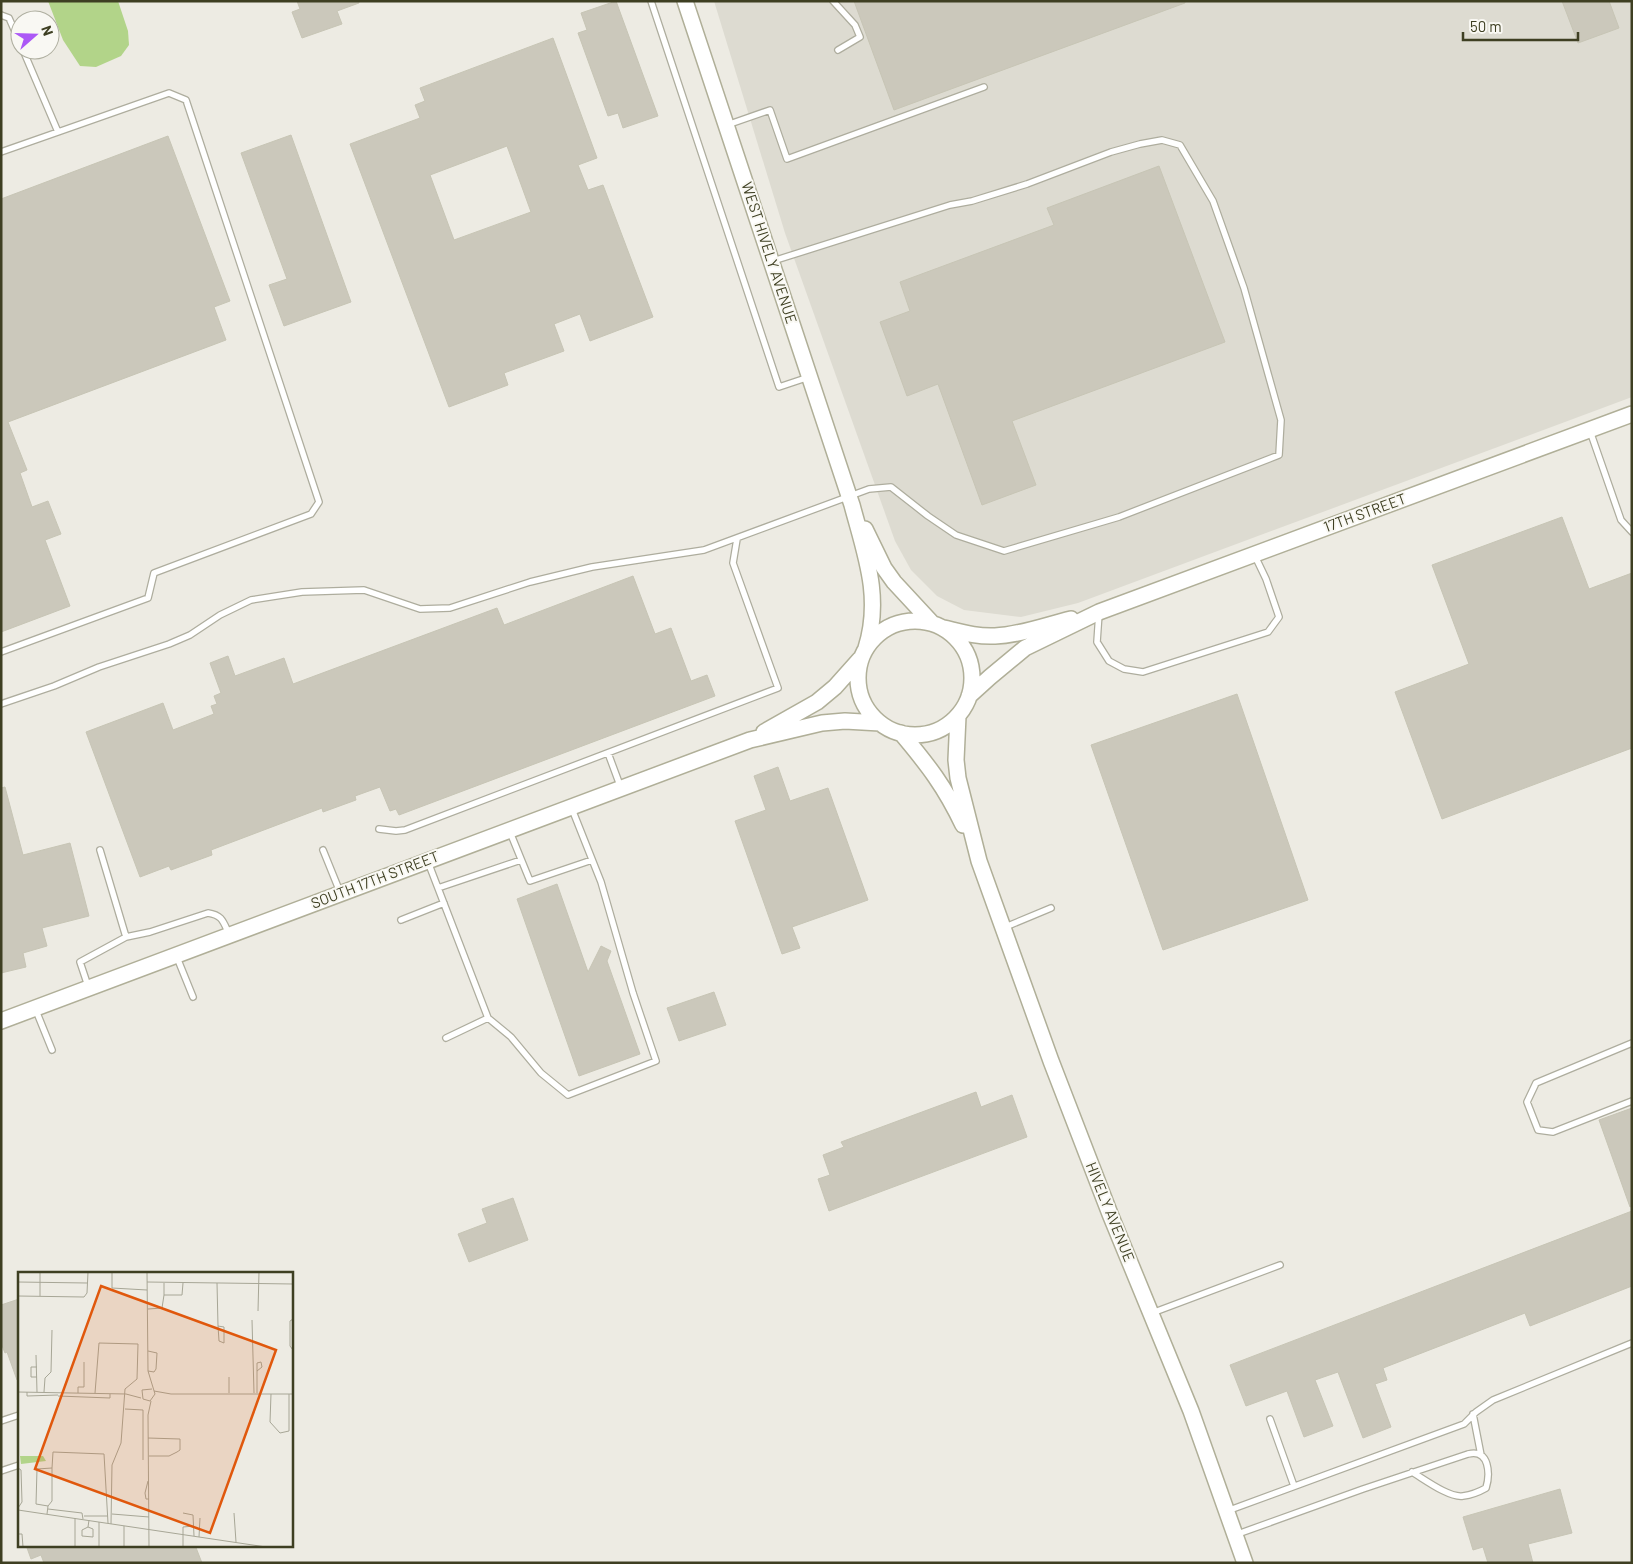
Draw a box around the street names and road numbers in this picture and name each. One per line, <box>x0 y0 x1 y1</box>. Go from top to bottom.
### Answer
street label: WEST HIVELY AVENUE <box>739 179 801 326</box>
street label: 17TH STREET <box>1321 489 1408 535</box>
street label: SOUTH 17TH STREET <box>308 846 441 912</box>
street label: HIVELY AVENUE <box>1083 1159 1139 1264</box>

